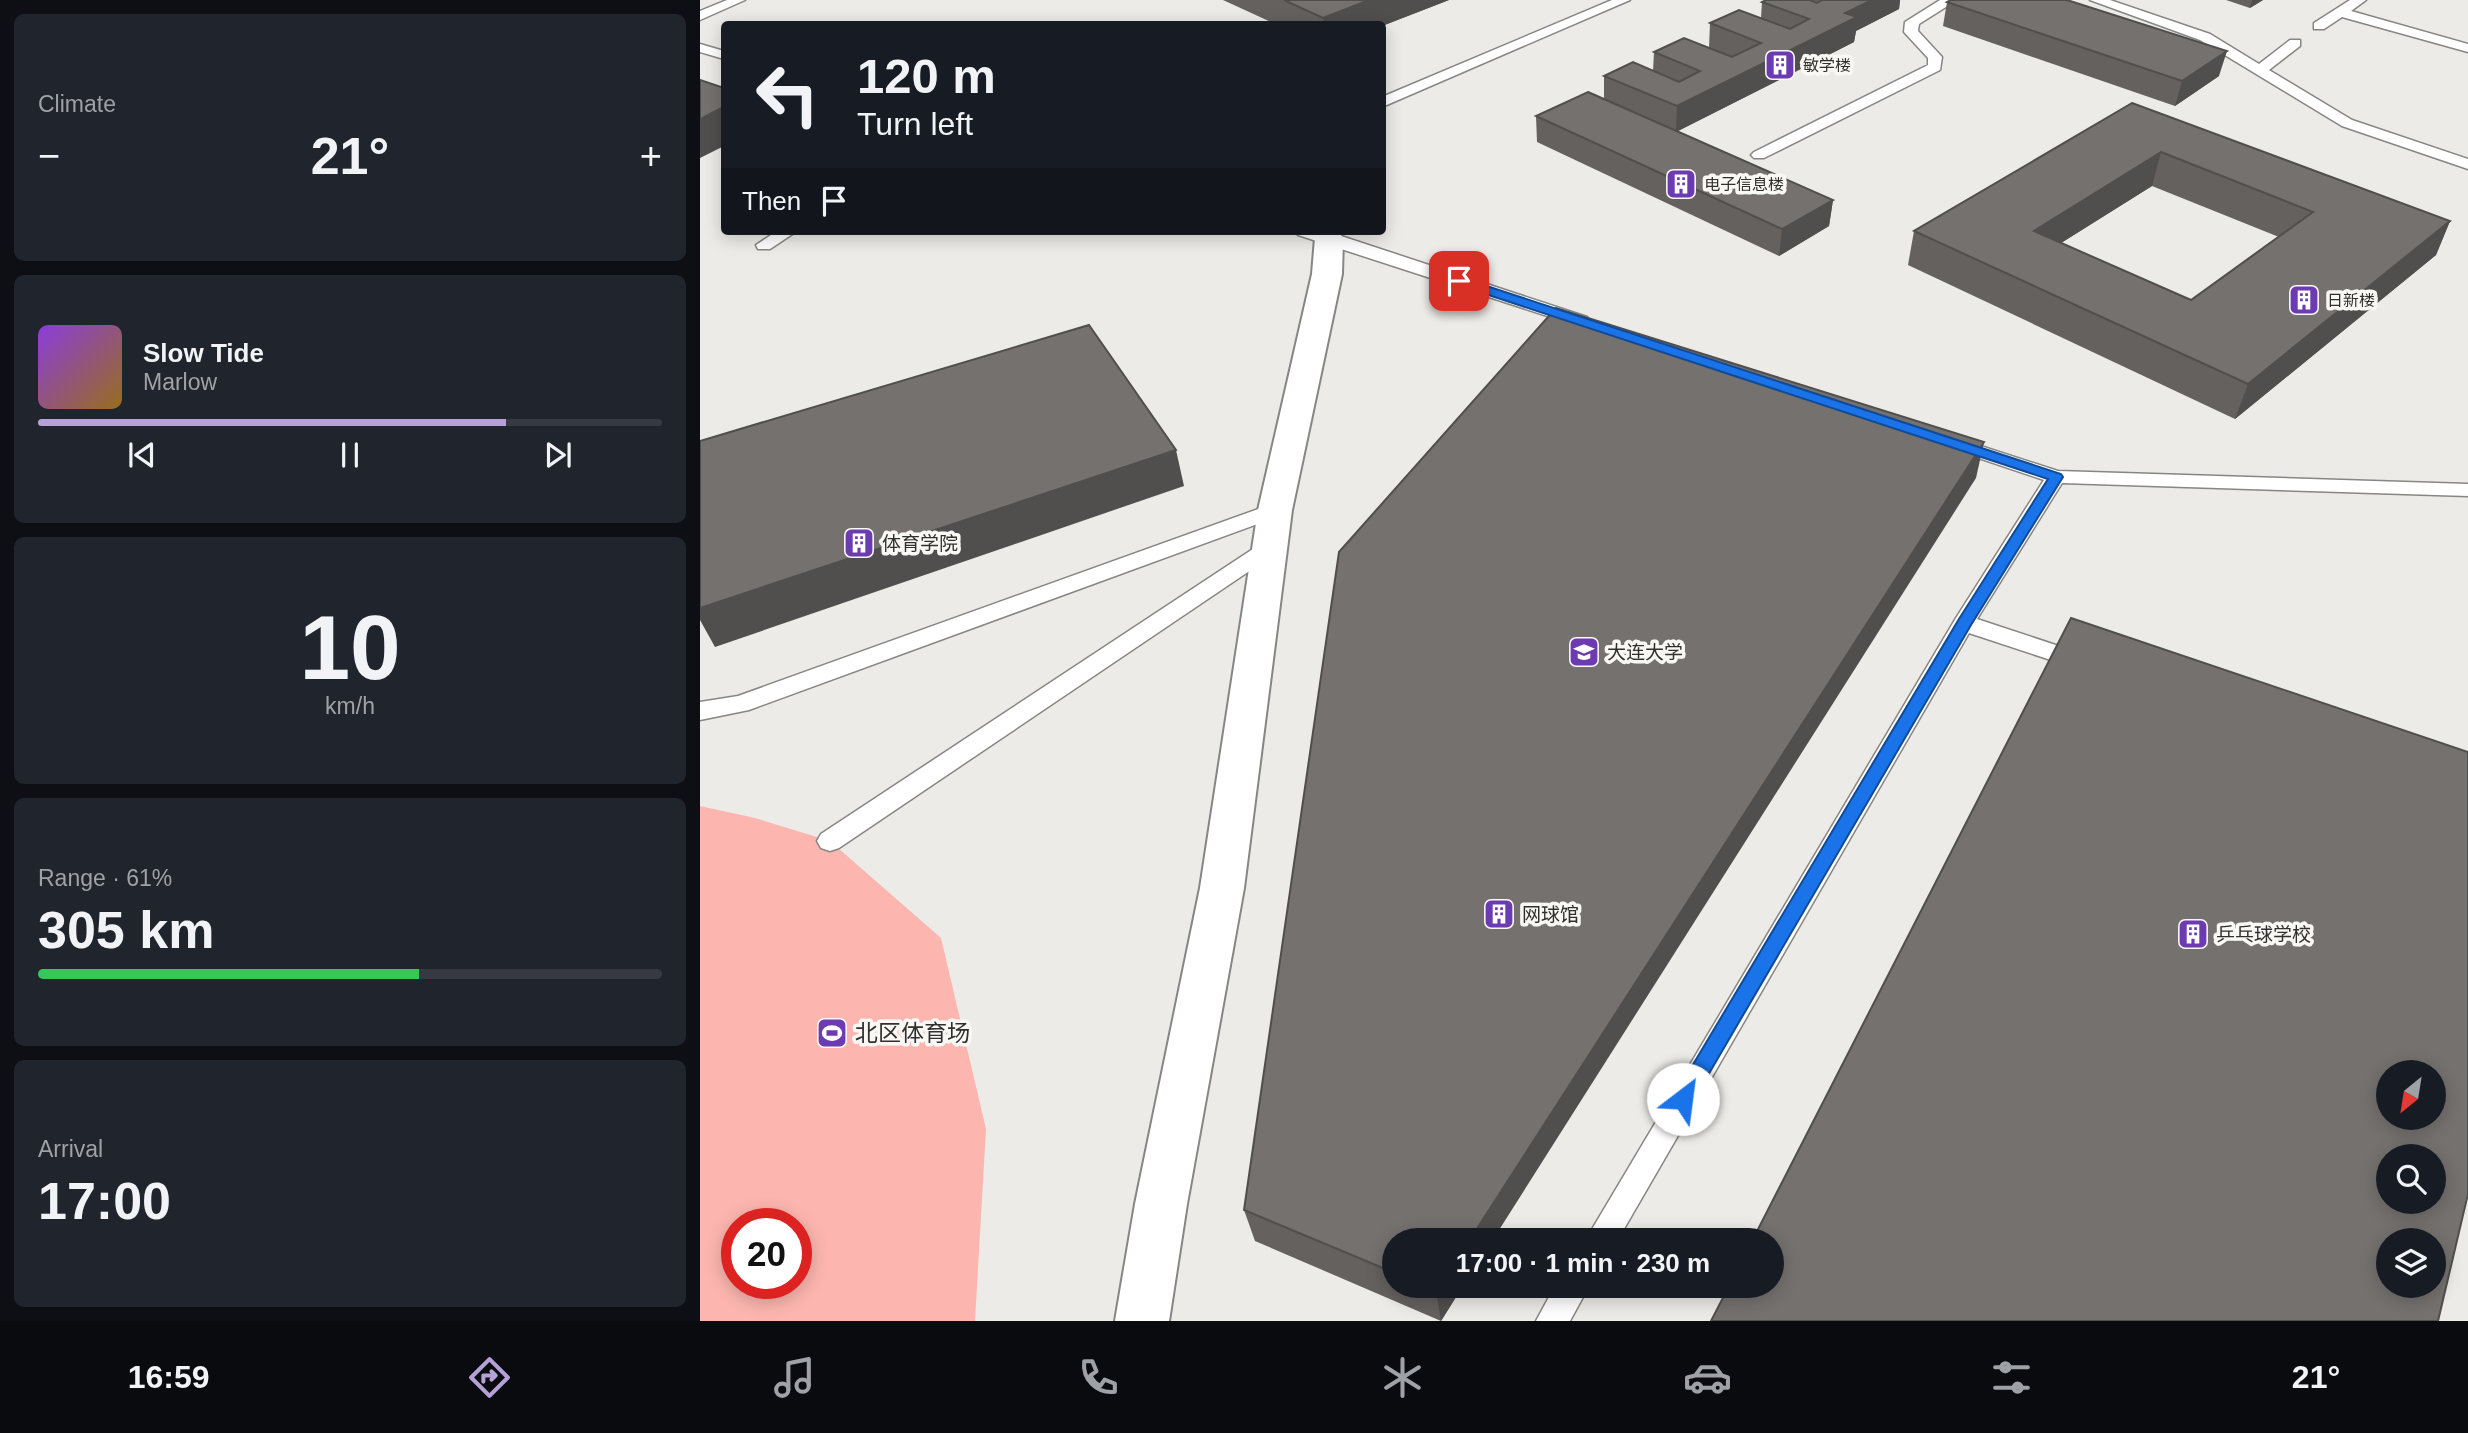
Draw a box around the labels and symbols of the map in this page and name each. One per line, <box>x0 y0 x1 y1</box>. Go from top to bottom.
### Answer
building icon: 敏学楼 <box>1763 48 1797 82</box>
place label: 敏学楼 <box>1803 57 1851 74</box>
building icon: 电子信息楼 <box>1664 167 1698 201</box>
place label: 电子信息楼 <box>1704 176 1784 193</box>
pin <box>1429 251 1489 311</box>
building icon: 日新楼 <box>2287 283 2321 317</box>
place label: 日新楼 <box>2327 292 2375 309</box>
building icon: 体育学院 <box>842 526 876 560</box>
place label: 体育学院 <box>882 533 958 554</box>
school or university icon: 大连大学 <box>1567 635 1601 669</box>
place label: 大连大学 <box>1607 642 1683 663</box>
building icon: 网球馆 <box>1482 897 1516 931</box>
place label: 网球馆 <box>1522 904 1579 925</box>
building icon: 乒乓球学校 <box>2176 917 2210 951</box>
place label: 乒乓球学校 <box>2216 924 2311 945</box>
sports icon: 北区体育场 <box>815 1016 849 1050</box>
place label: 北区体育场 <box>855 1020 970 1046</box>
north arrow <box>2376 1060 2446 1130</box>
position arrow <box>1646 1062 1720 1136</box>
speed limit sign: 20 <box>721 1208 812 1299</box>

